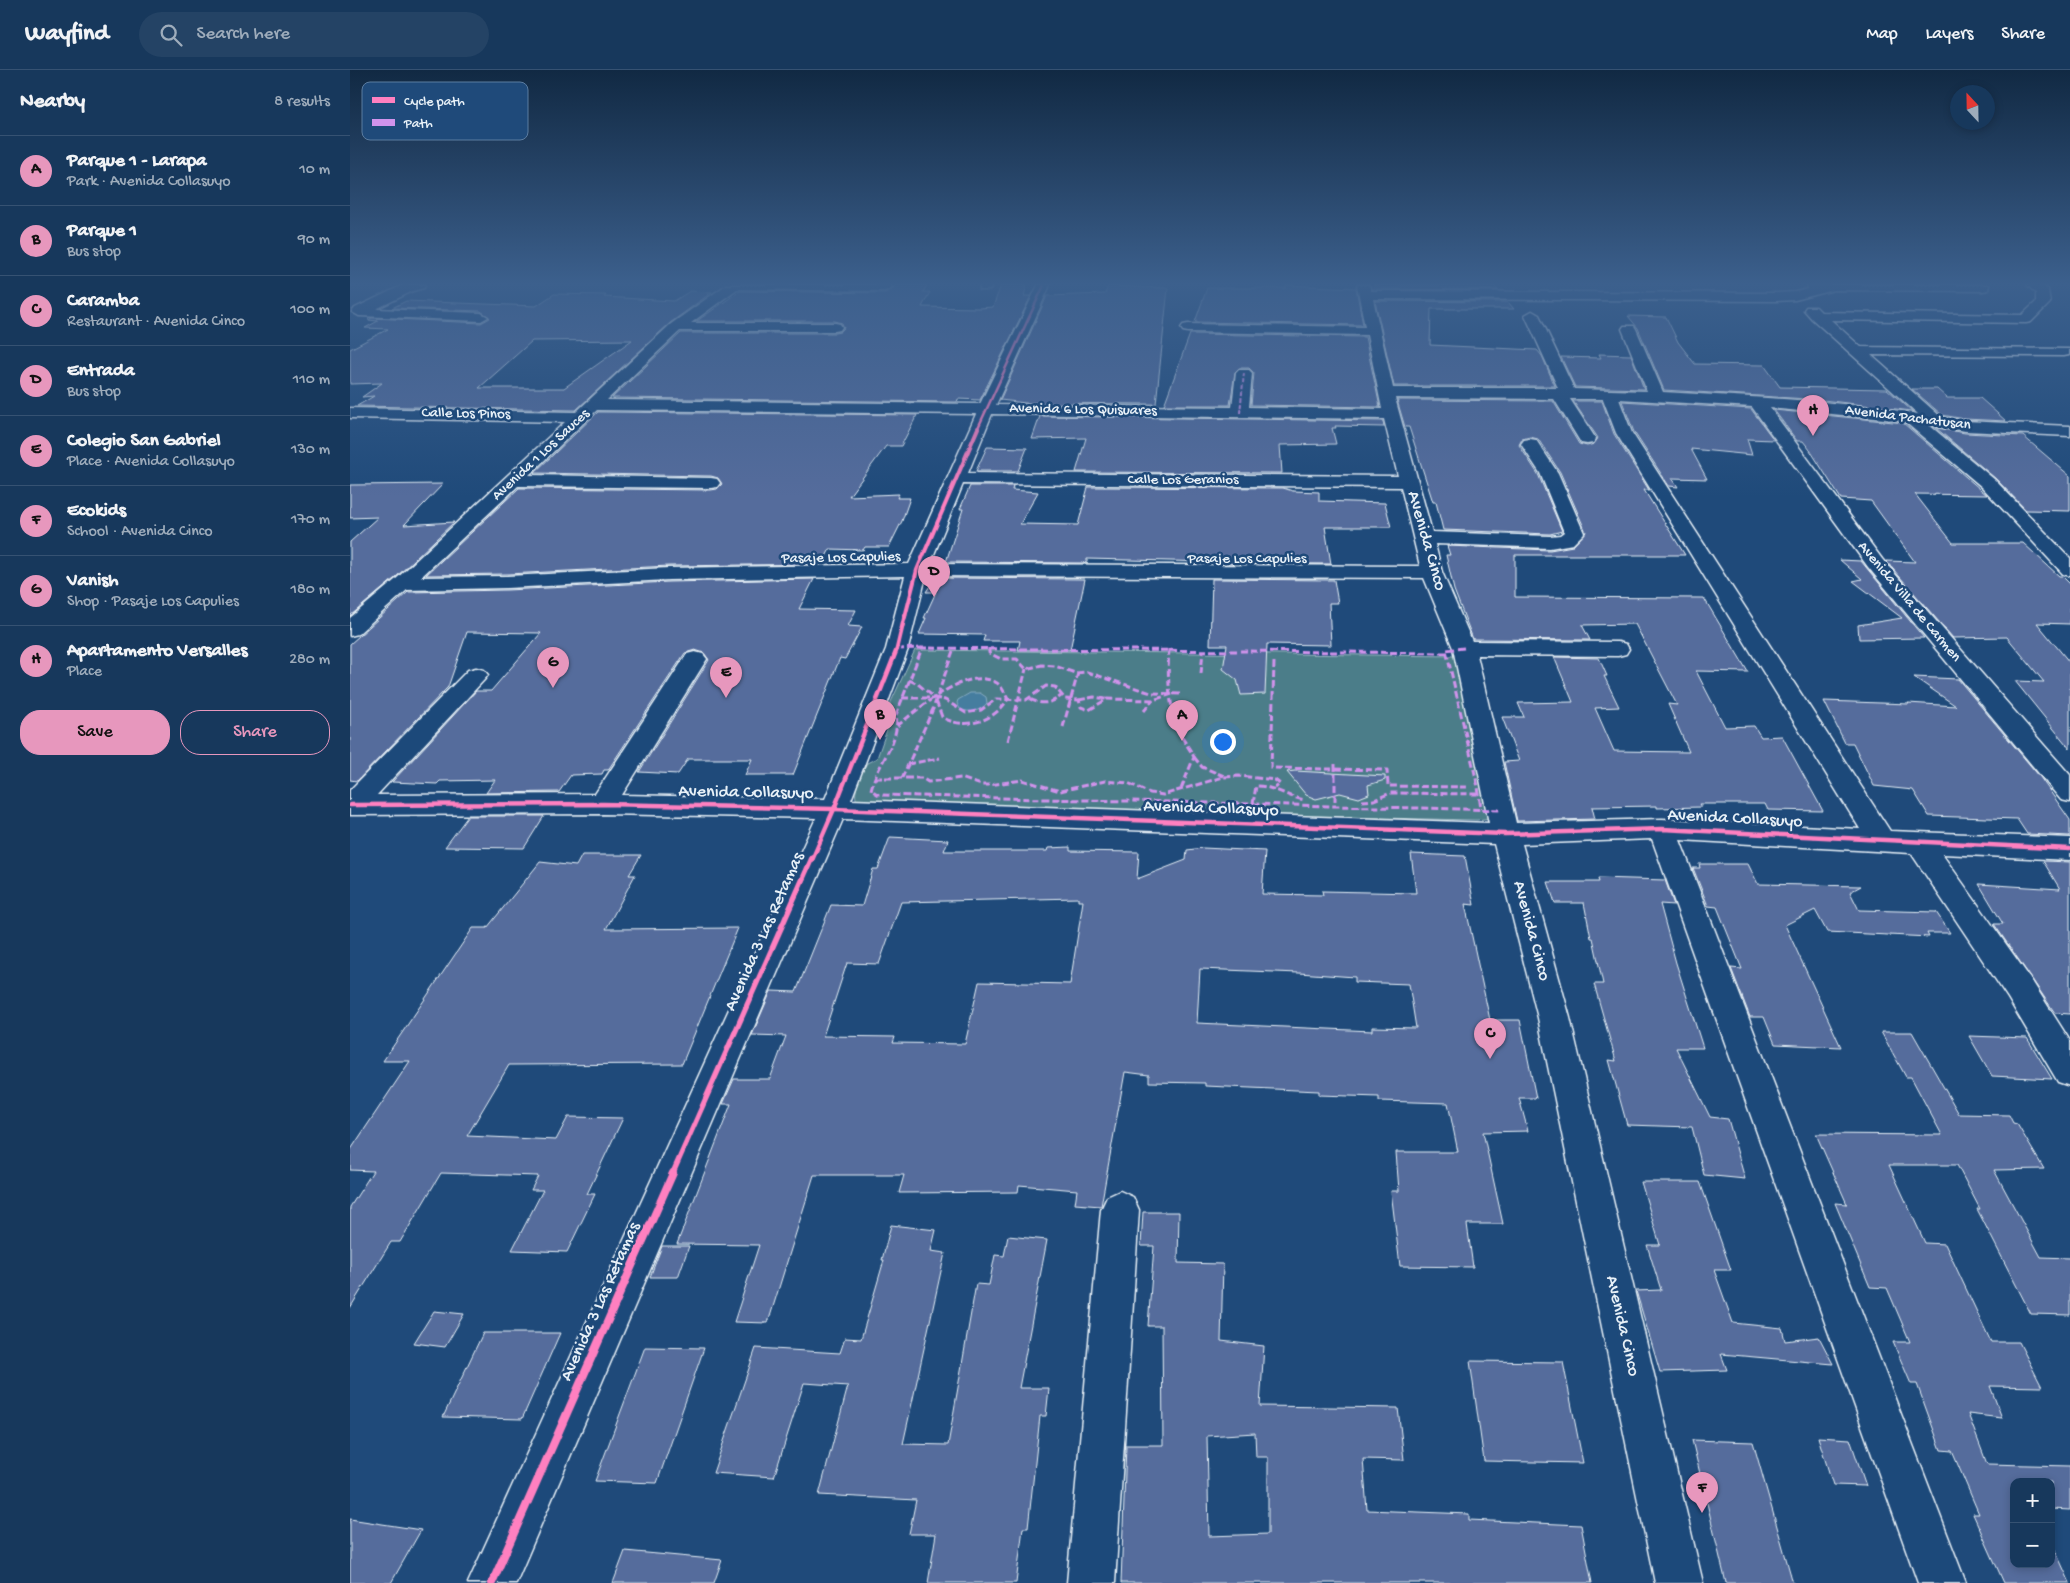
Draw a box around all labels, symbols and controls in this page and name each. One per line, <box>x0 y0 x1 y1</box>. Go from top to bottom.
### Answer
search box <box>139 12 489 57</box>
text: Wayfind <box>25 20 109 49</box>
icon: search <box>157 21 185 49</box>
text: Search here <box>197 23 290 46</box>
text: Map <box>1866 24 1898 45</box>
text: Layers <box>1926 24 1973 45</box>
text: Share <box>2001 24 2045 45</box>
legend <box>362 82 528 140</box>
north arrow <box>1950 85 1995 130</box>
text: Nearby <box>20 90 85 115</box>
text: 8 results <box>274 93 330 112</box>
text: Cycle path <box>404 94 465 111</box>
text: Path <box>403 116 433 133</box>
text: Parque 1 - Larapa <box>67 150 207 173</box>
text: A <box>31 161 41 180</box>
text: 10 m <box>299 161 330 180</box>
text: Park · Avenida Collasuyo <box>67 173 230 192</box>
text: Parque 1 <box>67 220 137 243</box>
text: B <box>32 231 40 250</box>
text: 90 m <box>298 231 330 250</box>
text: Bus stop <box>67 243 121 262</box>
text: Caramba <box>67 290 139 313</box>
text: C <box>32 301 40 320</box>
text: 100 m <box>290 301 330 320</box>
text: Restaurant · Avenida Cinco <box>67 313 245 332</box>
text: Entrada <box>67 360 135 383</box>
text: D <box>31 371 41 390</box>
text: 110 m <box>293 371 330 390</box>
text: Bus stop <box>67 383 121 402</box>
pin: H <box>1797 395 1829 436</box>
street label: Avenida 6 Los Quisuares <box>1009 400 1157 420</box>
street label: Avenida Pachatusan <box>1844 401 1972 435</box>
street label: Calle Los Pinos <box>422 404 511 424</box>
street label: Avenida 1 Los Sauces <box>488 405 594 505</box>
text: Colegio San Gabriel <box>67 430 221 453</box>
text: E <box>31 441 41 460</box>
text: 130 m <box>291 441 330 460</box>
text: Place · Avenida Collasuyo <box>67 453 235 472</box>
street label: Calle Los Geranios <box>1127 471 1239 489</box>
street label: Avenida Cinco <box>1402 489 1450 593</box>
text: Ecokids <box>67 500 126 523</box>
text: F <box>32 511 40 530</box>
text: 170 m <box>291 511 330 530</box>
text: School · Avenida Cinco <box>67 523 213 542</box>
street label: Avenida Villa de Carmen <box>1853 538 1965 666</box>
street label: Pasaje Los Capulies <box>780 548 901 568</box>
street label: Pasaje Los Capulies <box>1186 550 1307 568</box>
pin: D <box>918 556 950 597</box>
text: Vanish <box>67 570 118 593</box>
text: G <box>31 581 41 600</box>
text: 180 m <box>291 581 330 600</box>
text: Shop · Pasaje Los Capulies <box>67 593 239 612</box>
text: Apartamento Versalles <box>67 640 247 663</box>
pin: G <box>537 647 569 688</box>
text: H <box>31 651 41 670</box>
text: 280 m <box>289 651 330 670</box>
pin: E <box>710 657 742 698</box>
text: Place <box>67 663 102 682</box>
pin: B <box>864 699 896 740</box>
pin: A <box>1166 700 1198 741</box>
button: Save <box>20 710 170 755</box>
button: Share <box>180 710 330 755</box>
your location <box>1210 729 1236 755</box>
street label: Avenida Collasuyo <box>678 781 814 805</box>
street label: Avenida Collasuyo <box>1143 796 1279 822</box>
street label: Avenida Collasuyo <box>1667 805 1803 833</box>
street label: Avenida 3 Las Retamas <box>720 848 810 1015</box>
street label: Avenida Cinco <box>1508 879 1554 983</box>
pin: C <box>1474 1018 1506 1059</box>
street label: Avenida 3 Las Retamas <box>556 1218 646 1385</box>
street label: Avenida Cinco <box>1600 1274 1644 1378</box>
pin: F <box>1686 1472 1718 1513</box>
map controls <box>2010 1478 2055 1568</box>
button: + <box>2010 1478 2055 1523</box>
button: − <box>2010 1523 2055 1568</box>

